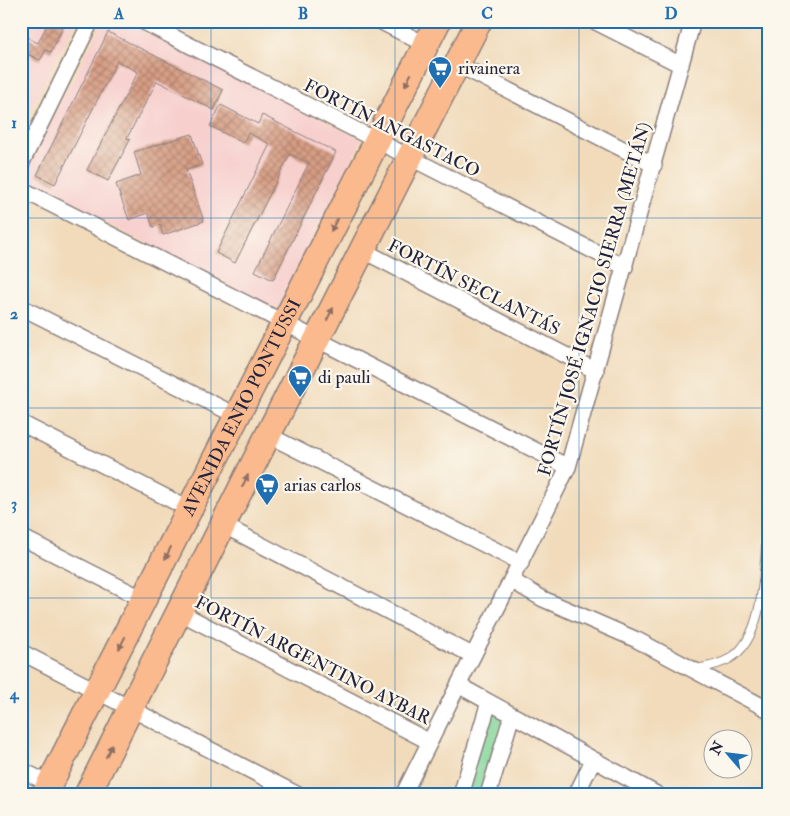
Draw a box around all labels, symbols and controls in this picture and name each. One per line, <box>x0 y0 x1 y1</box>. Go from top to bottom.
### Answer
text: A <box>113 4 125 24</box>
text: B <box>298 4 308 24</box>
text: C <box>481 4 493 24</box>
text: D <box>664 4 678 24</box>
supermarket icon: rivainera <box>427 55 453 89</box>
place label: rivainera <box>458 57 521 80</box>
one-way arrow <box>404 73 412 87</box>
street label: FORTÍN ANGASTACO <box>300 74 484 183</box>
text: 1 <box>11 113 17 133</box>
street label: FORTÍN JOSÉ IGNACIO SIERRA (METÁN) <box>533 120 656 479</box>
one-way arrow <box>330 218 338 232</box>
street label: FORTÍN SECLANTÁS <box>384 234 564 341</box>
street label: AVENIDA ENIO PONTUSSI <box>176 295 307 521</box>
text: 2 <box>10 304 18 324</box>
one-way arrow <box>326 306 334 321</box>
supermarket icon: di pauli <box>287 364 313 398</box>
place label: di pauli <box>318 366 371 389</box>
supermarket icon: arias carlos <box>254 472 280 506</box>
one-way arrow <box>241 474 249 488</box>
place label: arias carlos <box>284 474 361 497</box>
text: 3 <box>11 494 17 514</box>
one-way arrow <box>164 546 172 560</box>
street label: FORTÍN ARGENTINO AYBAR <box>191 591 435 731</box>
one-way arrow <box>118 636 126 650</box>
text: 4 <box>9 684 20 704</box>
north arrow <box>702 728 752 778</box>
text: N <box>706 738 728 759</box>
one-way arrow <box>105 744 113 759</box>

